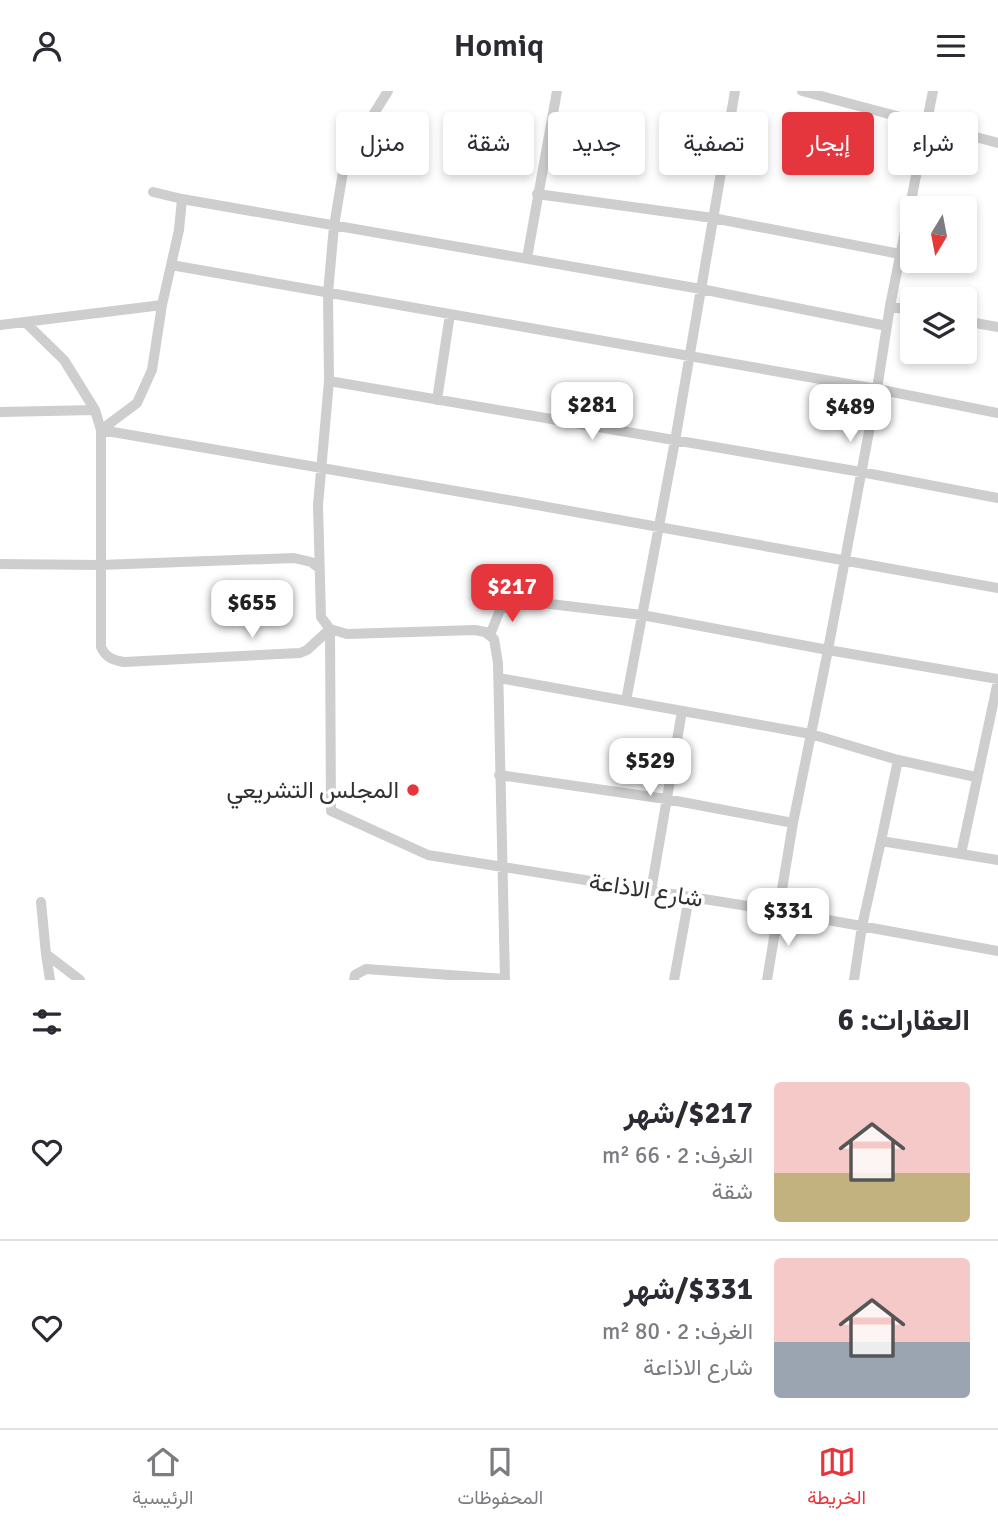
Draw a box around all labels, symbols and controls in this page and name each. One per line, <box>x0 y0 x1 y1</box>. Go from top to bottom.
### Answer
text: Homiq <box>454 26 544 65</box>
icon: person <box>28 27 66 65</box>
icon: menu <box>932 27 970 65</box>
chip: منزل <box>336 112 429 175</box>
chip: شقة <box>443 112 534 175</box>
chip: جديد <box>548 112 645 175</box>
chip: تصفية <box>659 112 768 175</box>
chip: إيجار <box>782 112 874 175</box>
chip: شراء <box>888 112 978 175</box>
north arrow <box>900 196 976 273</box>
map controls <box>900 196 977 364</box>
button: layers <box>900 287 977 364</box>
pin: $281 <box>551 383 633 442</box>
pin: $489 <box>809 385 891 444</box>
text: $281 <box>567 390 617 419</box>
text: $489 <box>825 392 875 421</box>
pin: $217 <box>471 565 553 624</box>
text: $217 <box>487 572 537 601</box>
pin: $655 <box>211 581 293 640</box>
text: $655 <box>227 588 277 617</box>
pin: $529 <box>609 739 691 798</box>
text: $529 <box>625 746 675 775</box>
place label: المجلس التشريعي <box>226 775 399 809</box>
marker: المجلس التشريعي <box>405 782 421 798</box>
street label: شارع الاذاعة <box>587 866 705 915</box>
pin: $331 <box>747 889 829 948</box>
text: $331 <box>763 896 813 925</box>
text: العقارات: 6 <box>838 1002 970 1039</box>
icon: filters <box>28 1003 66 1041</box>
text: $217/شهر <box>624 1095 753 1132</box>
icon: home <box>830 1110 914 1194</box>
icon: heart <box>28 1133 66 1171</box>
text: الغرف: 2 · 66 m² <box>602 1141 753 1170</box>
text: شقة <box>711 1177 753 1206</box>
text: $331/شهر <box>624 1271 753 1308</box>
icon: home <box>830 1286 914 1370</box>
icon: heart <box>28 1309 66 1347</box>
text: الغرف: 2 · 80 m² <box>602 1317 753 1346</box>
text: شارع الاذاعة <box>643 1353 753 1382</box>
tab: الرئيسية <box>132 1443 193 1514</box>
tab: المحفوظات <box>458 1443 543 1514</box>
tab: الخريطة <box>807 1443 866 1514</box>

